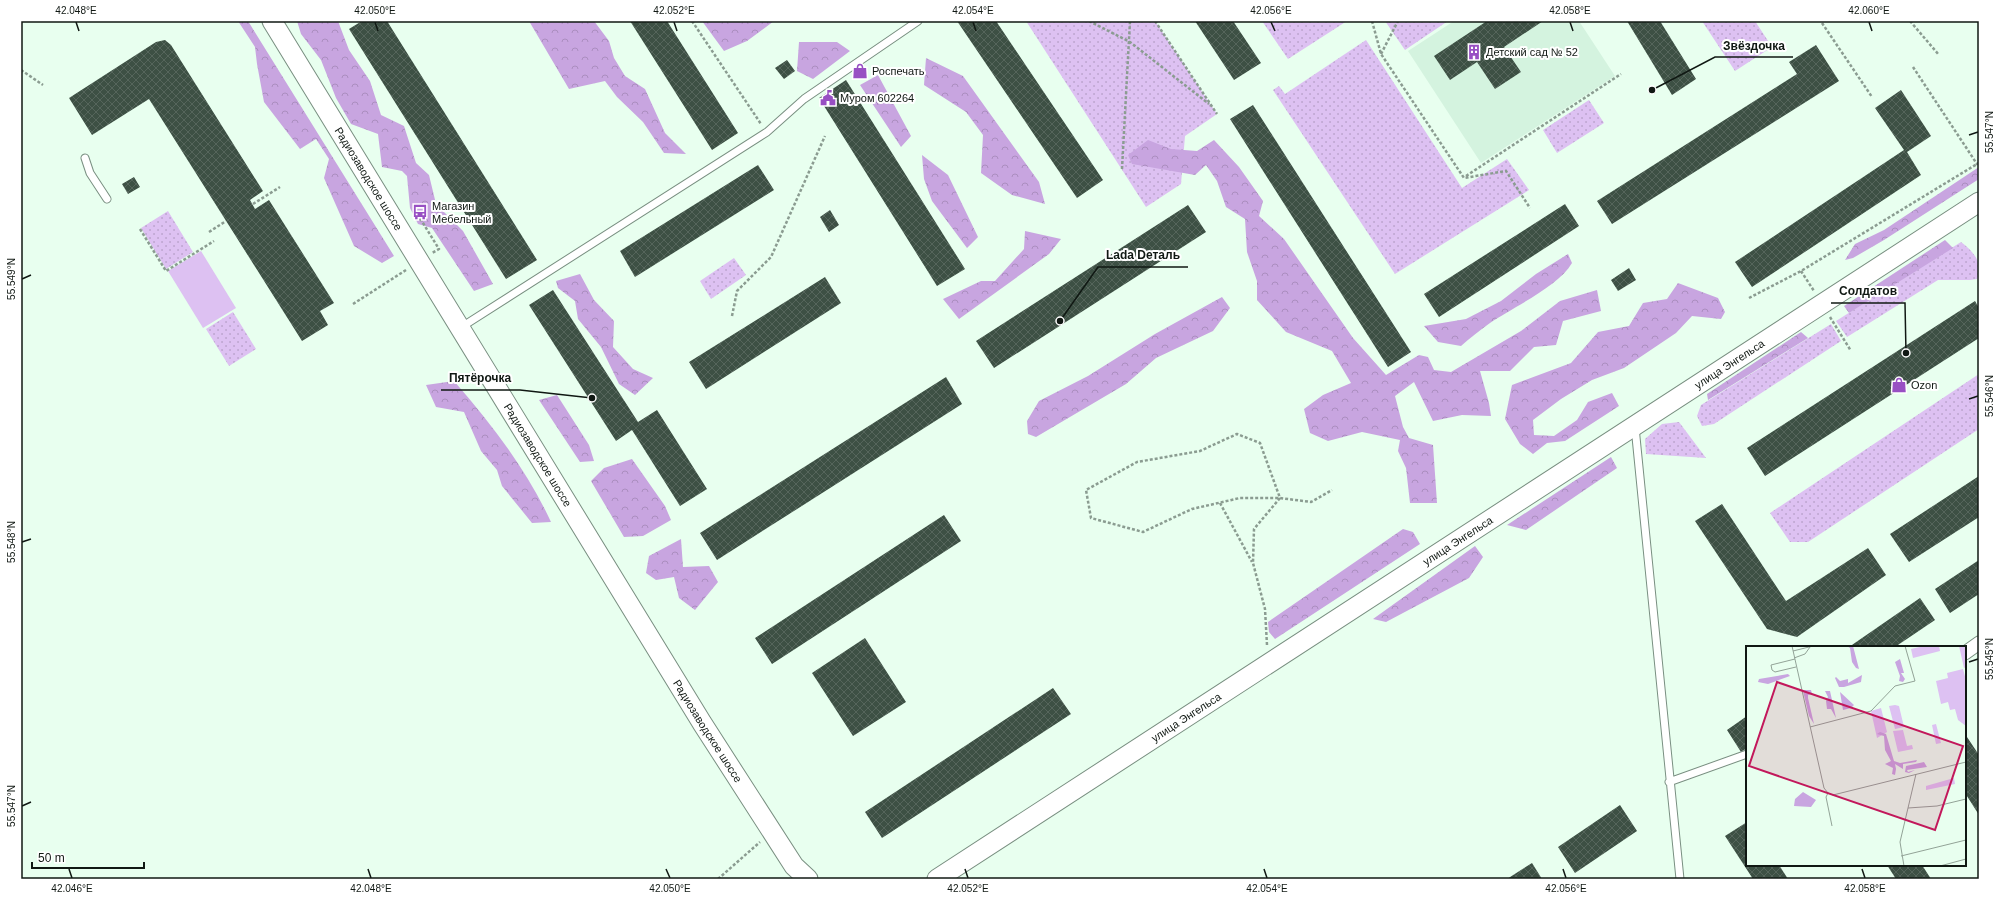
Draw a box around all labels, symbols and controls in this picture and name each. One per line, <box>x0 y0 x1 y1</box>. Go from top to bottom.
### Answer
text: 42.048°E <box>55 5 97 16</box>
text: 42.050°E <box>354 5 396 16</box>
text: 42.052°E <box>653 5 695 16</box>
text: 42.054°E <box>952 5 994 16</box>
text: 42.056°E <box>1250 5 1292 16</box>
text: 42.058°E <box>1549 5 1591 16</box>
text: 42.060°E <box>1848 5 1890 16</box>
callout: Звёздочка <box>1715 33 1793 57</box>
text: Звёздочка <box>1723 39 1785 53</box>
building icon: Детский сад № 52 <box>1465 43 1483 61</box>
place label: Детский сад № 52 <box>1486 46 1578 58</box>
shop icon: Роспечать <box>851 62 869 80</box>
place label: Роспечать <box>872 65 925 77</box>
public building icon: Муром 602264 <box>819 89 837 107</box>
place label: Муром 602264 <box>840 92 914 104</box>
text: 55.547°N <box>1984 111 1995 153</box>
street label: Радиозаводское шоссе <box>333 125 405 233</box>
place label: Магазин Мебельный <box>432 200 492 225</box>
bus stop icon: Магазин Мебельный <box>411 203 429 221</box>
callout: Lada Dеталь <box>1098 243 1188 267</box>
text: Lada Dеталь <box>1106 248 1180 262</box>
text: 55.549°N <box>6 258 17 300</box>
callout: Солдатов <box>1831 279 1905 303</box>
text: Солдатов <box>1839 284 1897 298</box>
street label: улица Энгельса <box>1692 337 1767 391</box>
callout: Пятёрочка <box>441 366 520 390</box>
text: Пятёрочка <box>449 371 511 385</box>
text: 55.546°N <box>1984 375 1995 417</box>
shop icon: Ozon <box>1890 376 1908 394</box>
place label: Ozon <box>1911 379 1937 391</box>
street label: Радиозаводское шоссе <box>502 401 574 509</box>
street label: улица Энгельса <box>1421 513 1496 568</box>
text: 55.548°N <box>6 521 17 563</box>
text: 55.545°N <box>1984 638 1995 680</box>
inset map <box>1746 646 1966 866</box>
street label: Радиозаводское шоссе <box>671 678 744 784</box>
street label: улица Энгельса <box>1149 690 1224 744</box>
text: 55.547°N <box>6 785 17 827</box>
scale bar <box>32 844 144 870</box>
text: 50 m <box>38 851 65 865</box>
text: 42.046°E <box>51 883 93 894</box>
text: 42.048°E <box>350 883 392 894</box>
text: 42.050°E <box>649 883 691 894</box>
text: 42.052°E <box>947 883 989 894</box>
text: 42.054°E <box>1246 883 1288 894</box>
text: 42.056°E <box>1545 883 1587 894</box>
text: 42.058°E <box>1844 883 1886 894</box>

